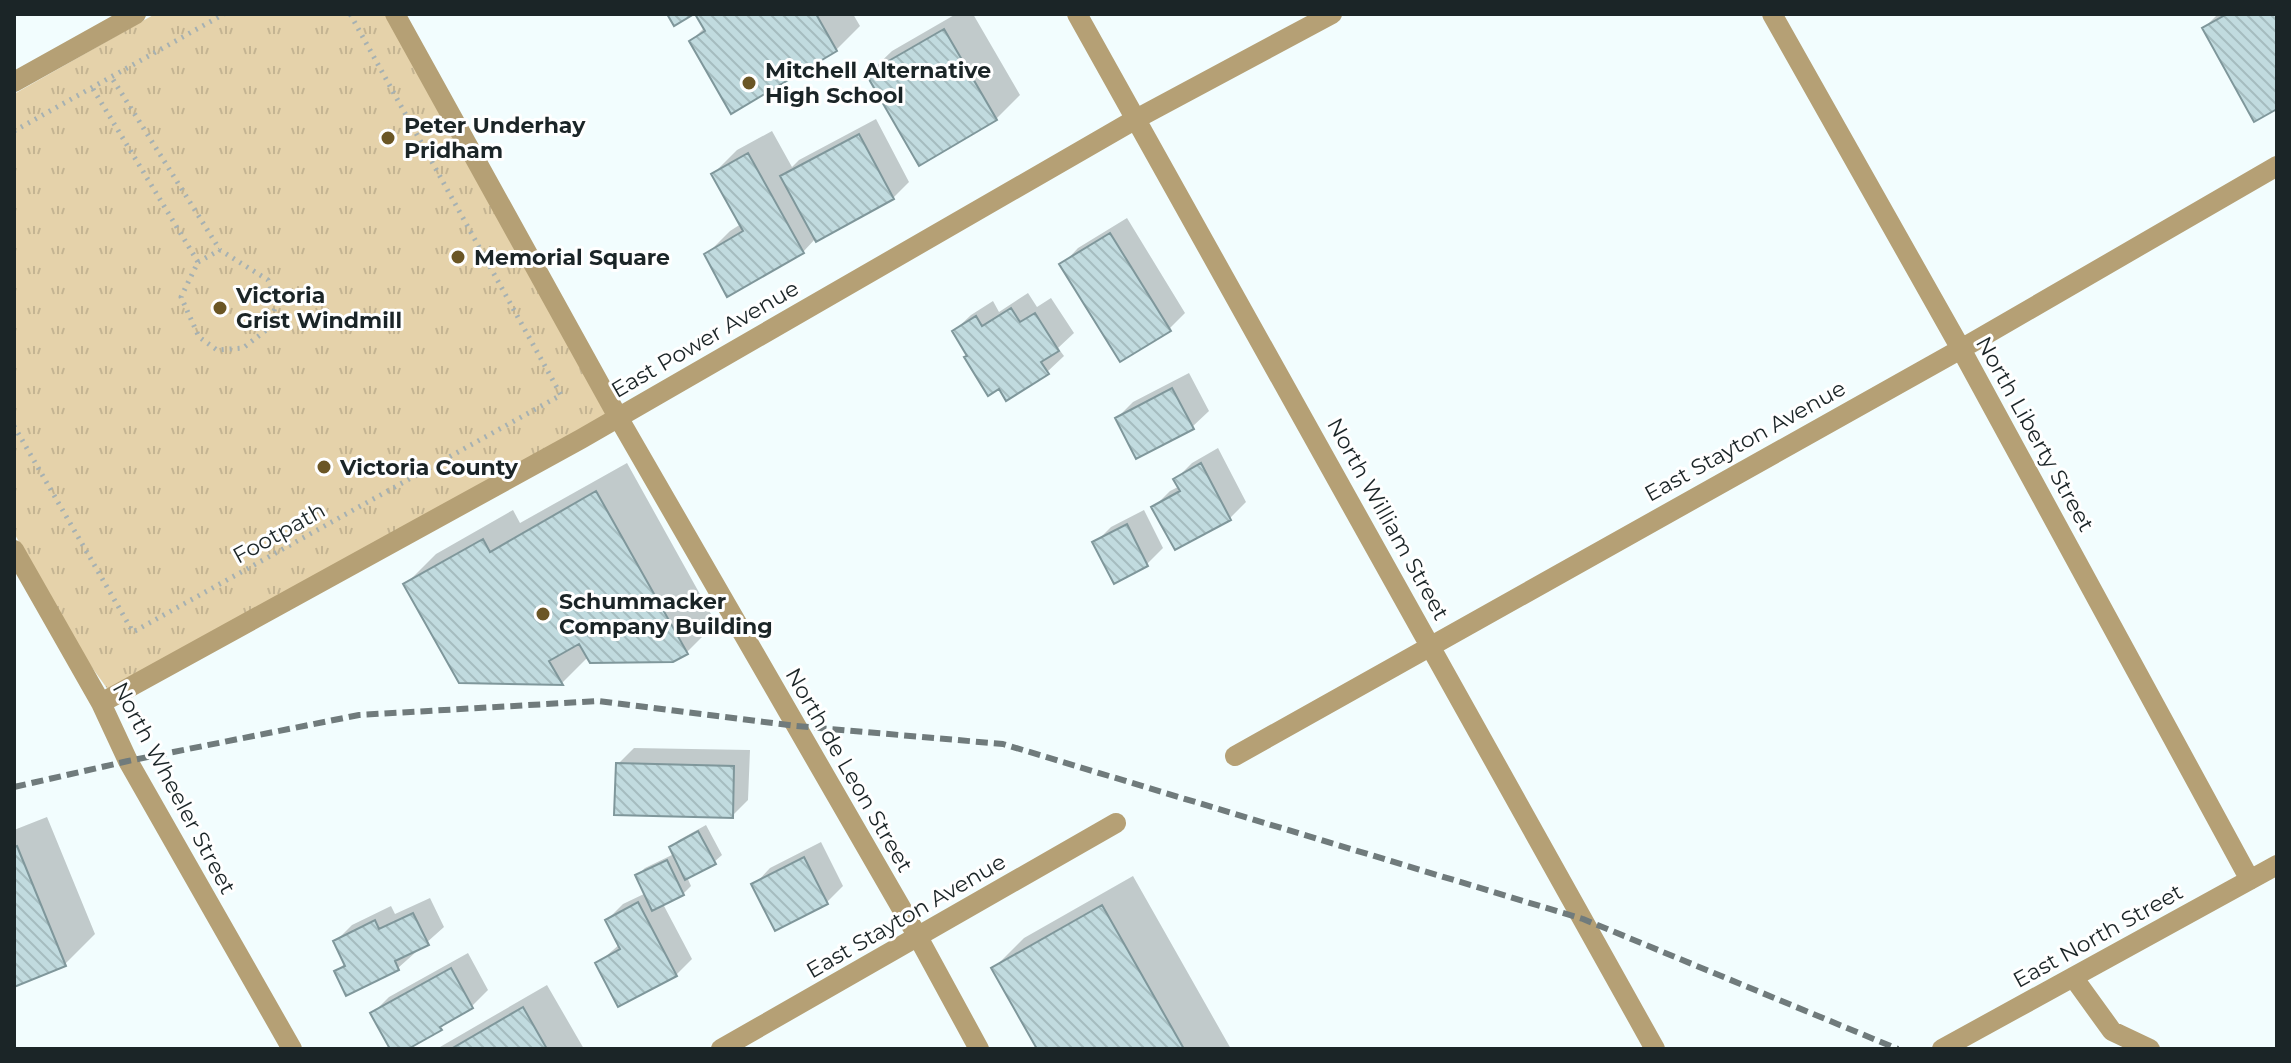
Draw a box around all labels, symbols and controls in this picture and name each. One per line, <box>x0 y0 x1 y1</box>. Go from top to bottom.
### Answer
place label: Mitchell Alternative High School <box>765 57 991 109</box>
marker: Mitchell Alternative High School <box>740 74 758 92</box>
place label: Peter Underhay Pridham <box>404 112 586 164</box>
marker: Peter Underhay Pridham <box>379 129 397 147</box>
place label: Memorial Square <box>474 244 670 271</box>
marker: Memorial Square <box>449 248 467 266</box>
street label: East Power Avenue <box>607 274 803 404</box>
place label: Victoria Grist Windmill <box>235 282 402 334</box>
marker: Victoria Grist Windmill <box>211 299 229 317</box>
street label: North Liberty Street <box>1970 332 2100 536</box>
street label: East Stayton Avenue <box>1640 375 1850 507</box>
street label: North William Street <box>1321 413 1455 625</box>
place label: Victoria County <box>339 454 519 481</box>
marker: Victoria County <box>315 458 333 476</box>
street label: Footpath <box>228 497 330 569</box>
place label: Schummacker Company Building <box>559 588 773 640</box>
marker: Schummacker Company Building <box>534 605 552 623</box>
street label: North de Leon Street <box>779 663 919 877</box>
street label: North Wheeler Street <box>107 677 241 899</box>
street label: East Stayton Avenue <box>802 848 1010 984</box>
street label: East North Street <box>2008 878 2188 994</box>

